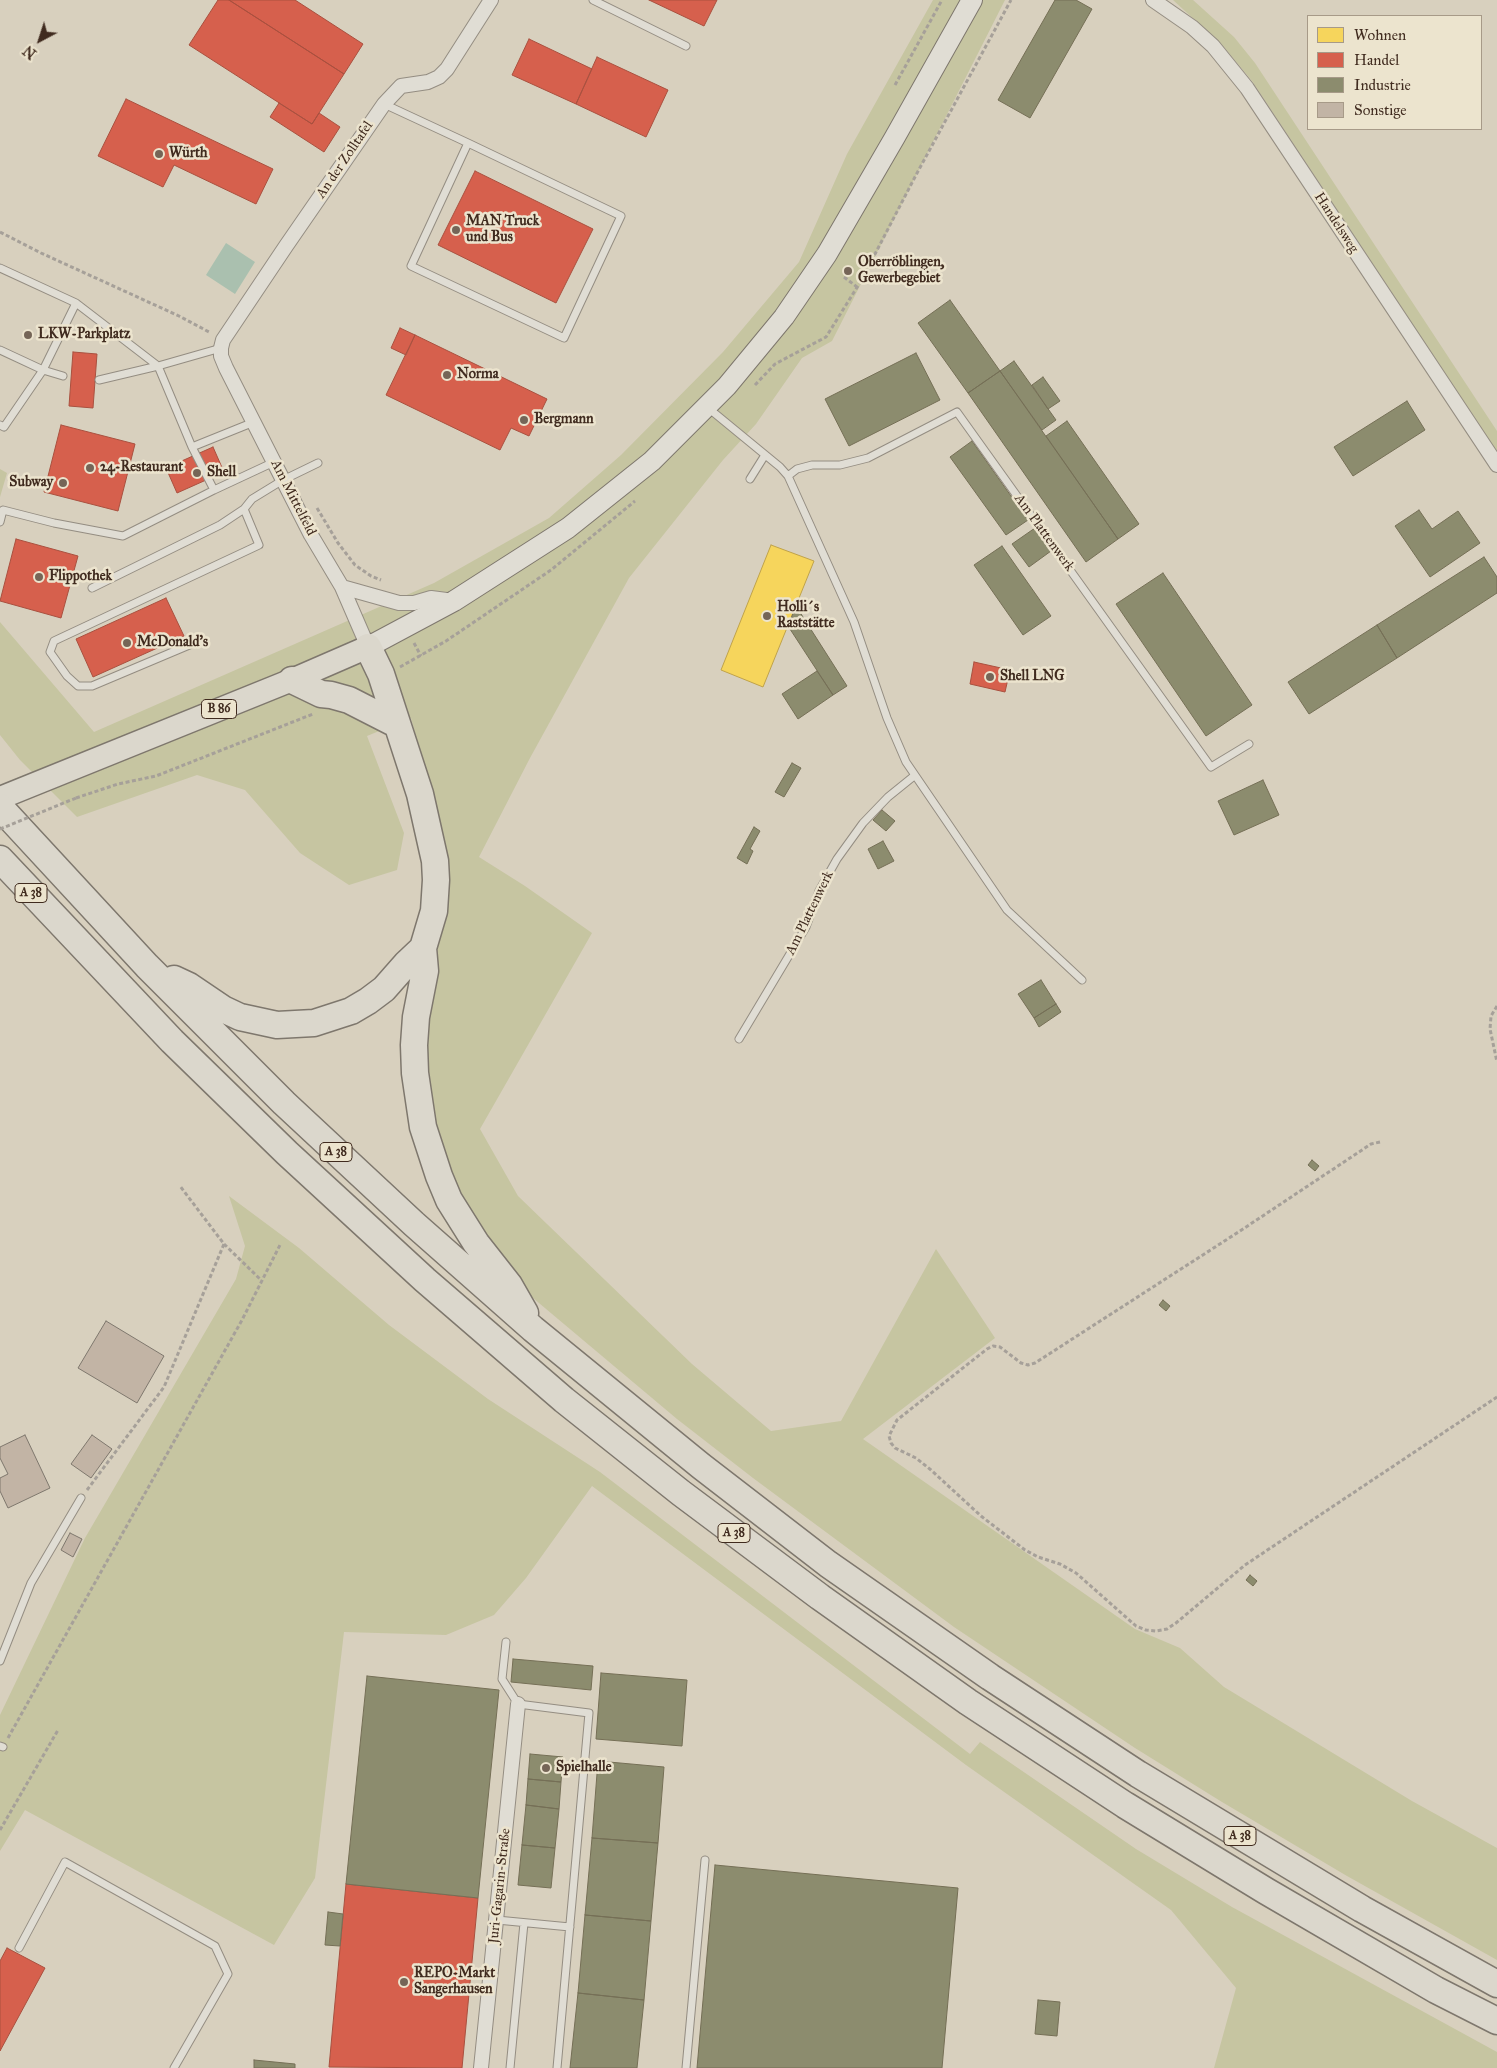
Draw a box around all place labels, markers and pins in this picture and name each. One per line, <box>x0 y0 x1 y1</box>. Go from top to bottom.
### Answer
place label: Würth <box>169 146 208 162</box>
marker: Würth <box>153 148 165 160</box>
place label: MAN Truck und Bus <box>466 214 539 246</box>
marker: MAN Truck und Bus <box>450 224 462 236</box>
place label: Oberröblingen, Gewerbegebiet <box>858 255 944 288</box>
marker: Oberröblingen, Gewerbegebiet <box>842 265 854 277</box>
place label: LKW-Parkplatz <box>38 327 130 343</box>
marker: LKW-Parkplatz <box>22 329 34 341</box>
place label: Norma <box>457 367 499 383</box>
marker: Norma <box>441 369 453 381</box>
place label: Bergmann <box>534 412 594 428</box>
marker: Bergmann <box>518 414 530 426</box>
place label: 24-Restaurant <box>100 460 183 476</box>
marker: 24-Restaurant <box>84 462 96 474</box>
place label: Shell <box>207 465 236 481</box>
marker: Shell <box>191 467 203 479</box>
place label: Subway <box>9 475 53 491</box>
marker: Subway <box>57 477 69 489</box>
place label: Flippothek <box>49 569 112 585</box>
marker: Flippothek <box>33 571 45 583</box>
place label: Holli´s Raststätte <box>777 600 835 632</box>
marker: Holli´s Raststätte <box>761 610 773 622</box>
place label: McDonald's <box>137 635 208 651</box>
marker: McDonald's <box>121 637 133 649</box>
place label: Shell LNG <box>1000 669 1065 685</box>
marker: Shell LNG <box>984 671 996 683</box>
place label: Spielhalle <box>556 1760 612 1776</box>
marker: Spielhalle <box>540 1762 552 1774</box>
place label: REPO-Markt Sangerhausen <box>414 1966 495 1998</box>
marker: REPO-Markt Sangerhausen <box>398 1976 410 1988</box>

